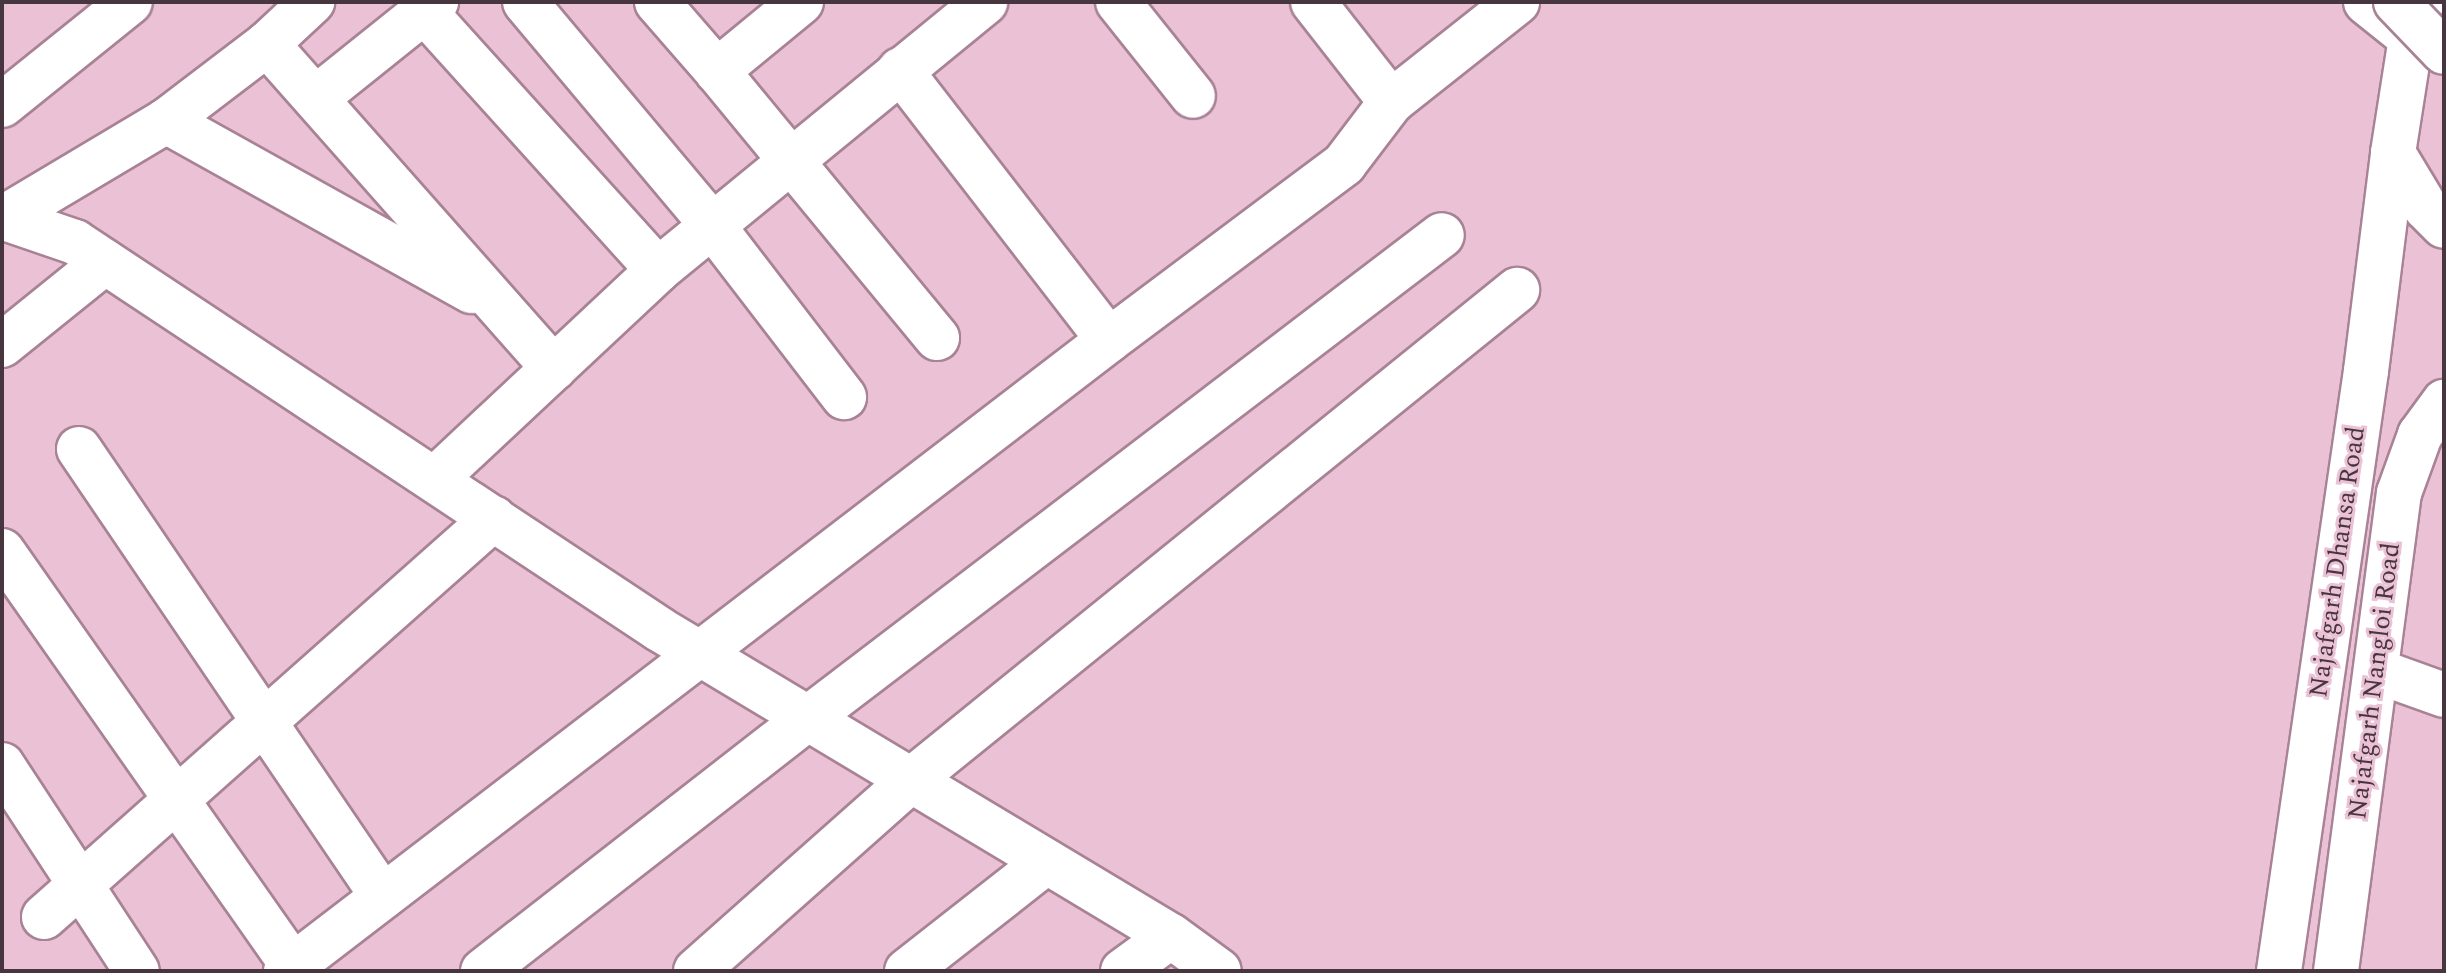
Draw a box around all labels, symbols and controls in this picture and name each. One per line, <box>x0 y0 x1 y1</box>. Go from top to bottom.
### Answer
street label: Najafgarh Dhansa Road <box>2304 424 2372 700</box>
street label: Najafgarh Nangloi Road <box>2343 541 2407 821</box>

